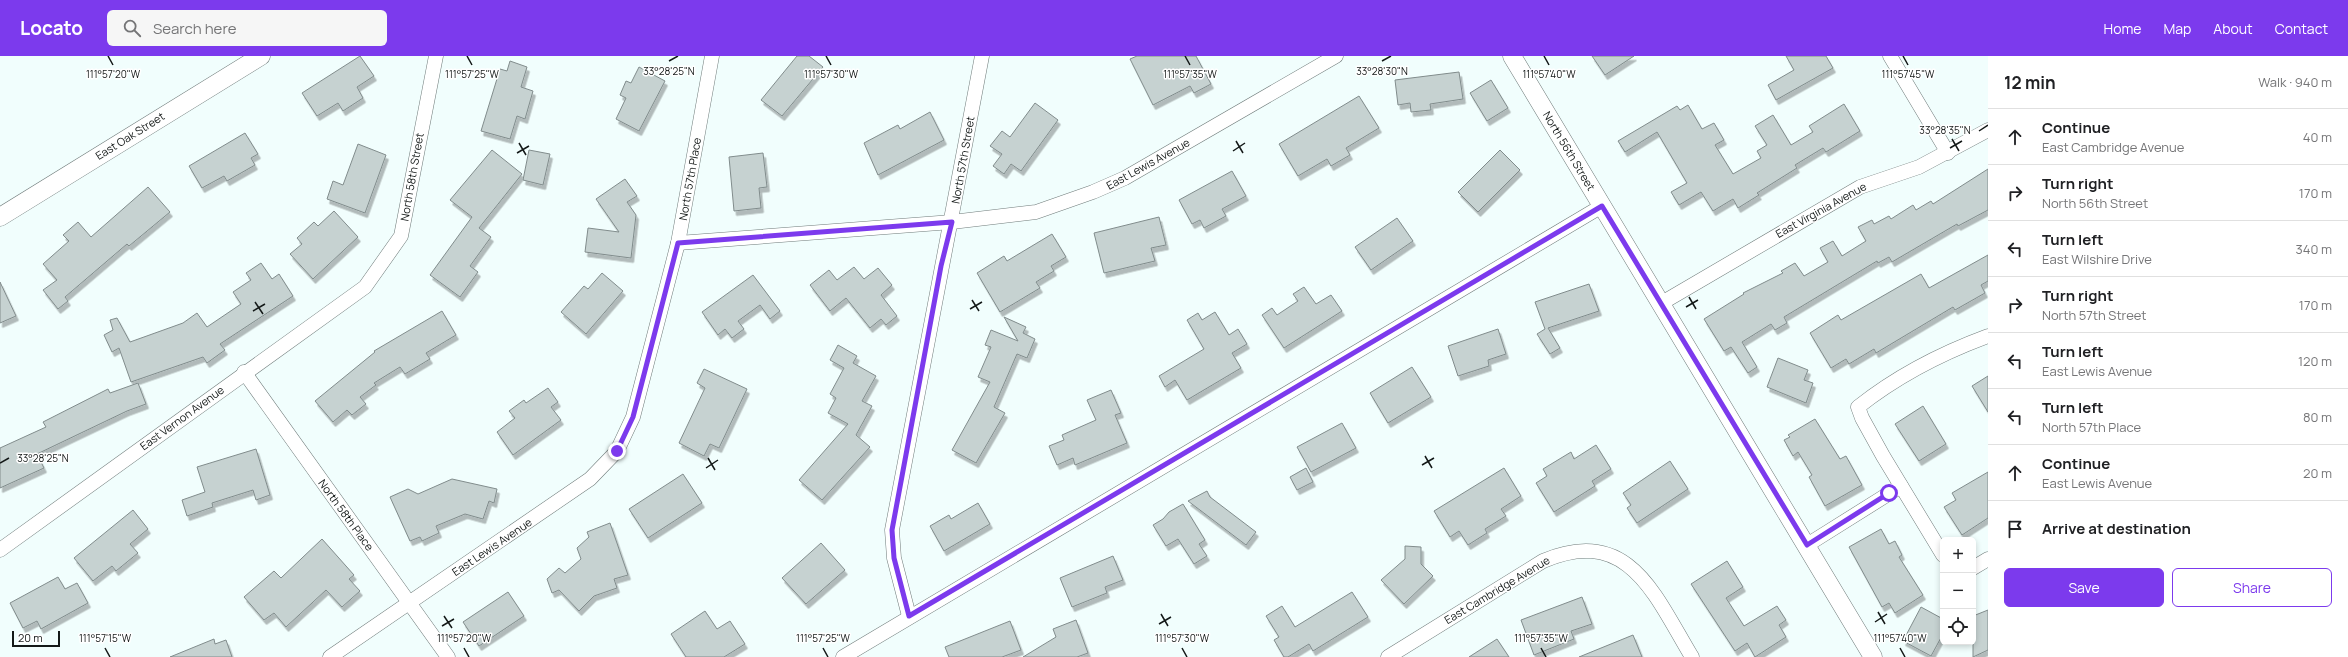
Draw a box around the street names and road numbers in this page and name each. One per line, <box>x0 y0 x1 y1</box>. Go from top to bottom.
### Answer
street label: East Oak Street <box>92 108 167 163</box>
street label: North 56th Street <box>1540 108 1599 193</box>
street label: North 57th Street <box>947 115 978 205</box>
street label: North 58th Street <box>396 132 427 222</box>
street label: East Lewis Avenue <box>1103 134 1193 193</box>
street label: North 57th Place <box>675 136 704 222</box>
street label: East Virginia Avenue <box>1773 178 1869 241</box>
street label: East Vernon Avenue <box>137 382 227 453</box>
street label: North 58th Place <box>315 476 378 554</box>
street label: East Lewis Avenue <box>449 514 535 579</box>
street label: East Cambridge Avenue <box>1441 552 1553 627</box>

